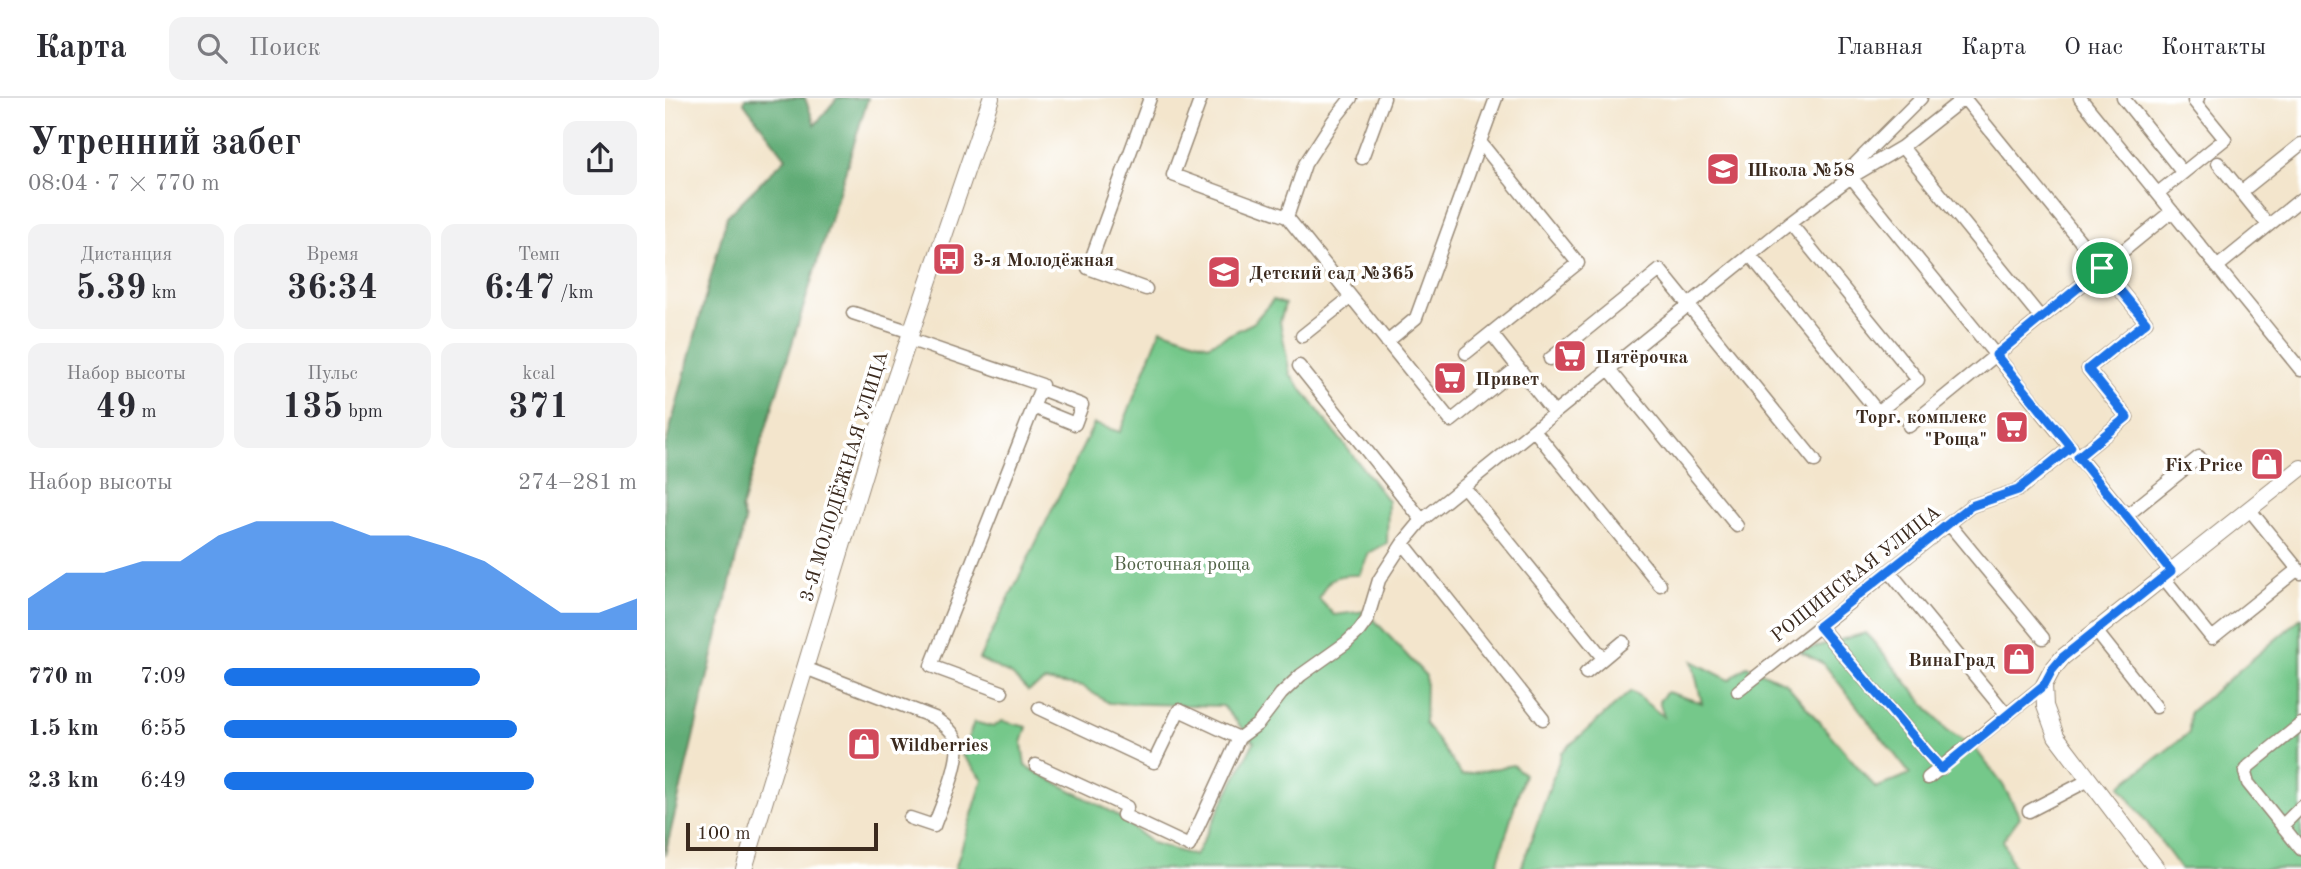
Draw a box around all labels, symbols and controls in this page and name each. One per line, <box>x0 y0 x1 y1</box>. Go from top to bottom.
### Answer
search box <box>169 17 659 80</box>
icon: search <box>193 29 231 67</box>
text: Карта <box>35 32 127 65</box>
text: Поиск <box>249 35 321 61</box>
text: Главная <box>1837 36 1923 60</box>
text: Карта <box>1961 36 2026 60</box>
text: О нас <box>2064 36 2123 60</box>
text: Контакты <box>2161 36 2266 60</box>
button: share <box>563 121 637 195</box>
text: Утренний забег <box>28 125 301 163</box>
school or university icon: Школа №58 <box>1704 150 1742 188</box>
place label: Школа №58 <box>1747 162 1855 181</box>
text: 08:04 · 7 × 770 m <box>28 172 220 195</box>
pin <box>2072 238 2132 298</box>
bus stop icon: 3-я Молодёжная <box>930 240 968 278</box>
text: Дистанция <box>80 246 172 265</box>
text: Время <box>306 246 359 265</box>
text: Темп <box>518 246 560 265</box>
icon: arrive <box>2083 249 2121 287</box>
place label: 3-я Молодёжная <box>973 252 1114 271</box>
school or university icon: Детский сад №365 <box>1205 253 1243 291</box>
place label: Детский сад №365 <box>1249 265 1414 284</box>
text: 5.39 <box>76 271 146 306</box>
text: 36:34 <box>287 271 378 306</box>
text: 6:47 <box>484 271 555 306</box>
text: km <box>146 284 177 303</box>
text: /km <box>555 284 594 303</box>
supermarket icon: Пятёрочка <box>1551 337 1589 375</box>
street label: 3-Я МОЛОДЁЖНАЯ УЛИЦА <box>795 348 893 604</box>
place label: Пятёрочка <box>1595 349 1689 368</box>
supermarket icon: Привет <box>1431 359 1469 397</box>
text: Набор высоты <box>67 365 186 384</box>
text: Пульс <box>307 365 358 384</box>
text: kcal <box>522 365 555 384</box>
place label: Привет <box>1475 371 1539 390</box>
text: 49 <box>96 390 136 425</box>
text: 135 <box>282 390 343 425</box>
text: 371 <box>508 390 569 425</box>
text: m <box>136 403 157 422</box>
text: bpm <box>343 403 383 422</box>
supermarket icon: Торг. комплекс "Роща" <box>1993 408 2031 446</box>
place label: Торг. комплекс "Роща" <box>1855 409 1987 450</box>
shop icon: Fix Price <box>2248 445 2286 483</box>
place label: Fix Price <box>2164 457 2243 476</box>
text: Набор высоты <box>28 471 172 494</box>
text: 274–281 m <box>518 471 637 494</box>
street label: РОЩИНСКАЯ УЛИЦА <box>1768 503 1945 647</box>
park label: Восточная роща <box>1114 556 1251 575</box>
shop icon: ВинаГрад <box>2000 640 2038 678</box>
place label: ВинаГрад <box>1908 652 1995 671</box>
text: 770 m <box>28 665 93 688</box>
text: 7:09 <box>140 665 186 688</box>
text: 1.5 km <box>28 717 99 740</box>
text: 6:55 <box>140 717 186 740</box>
shop icon: Wildberries <box>845 725 883 763</box>
place label: Wildberries <box>889 737 988 756</box>
text: 2.3 km <box>28 769 99 792</box>
text: 6:49 <box>140 769 186 792</box>
scale bar <box>686 820 879 852</box>
text: 100 m <box>697 825 750 844</box>

